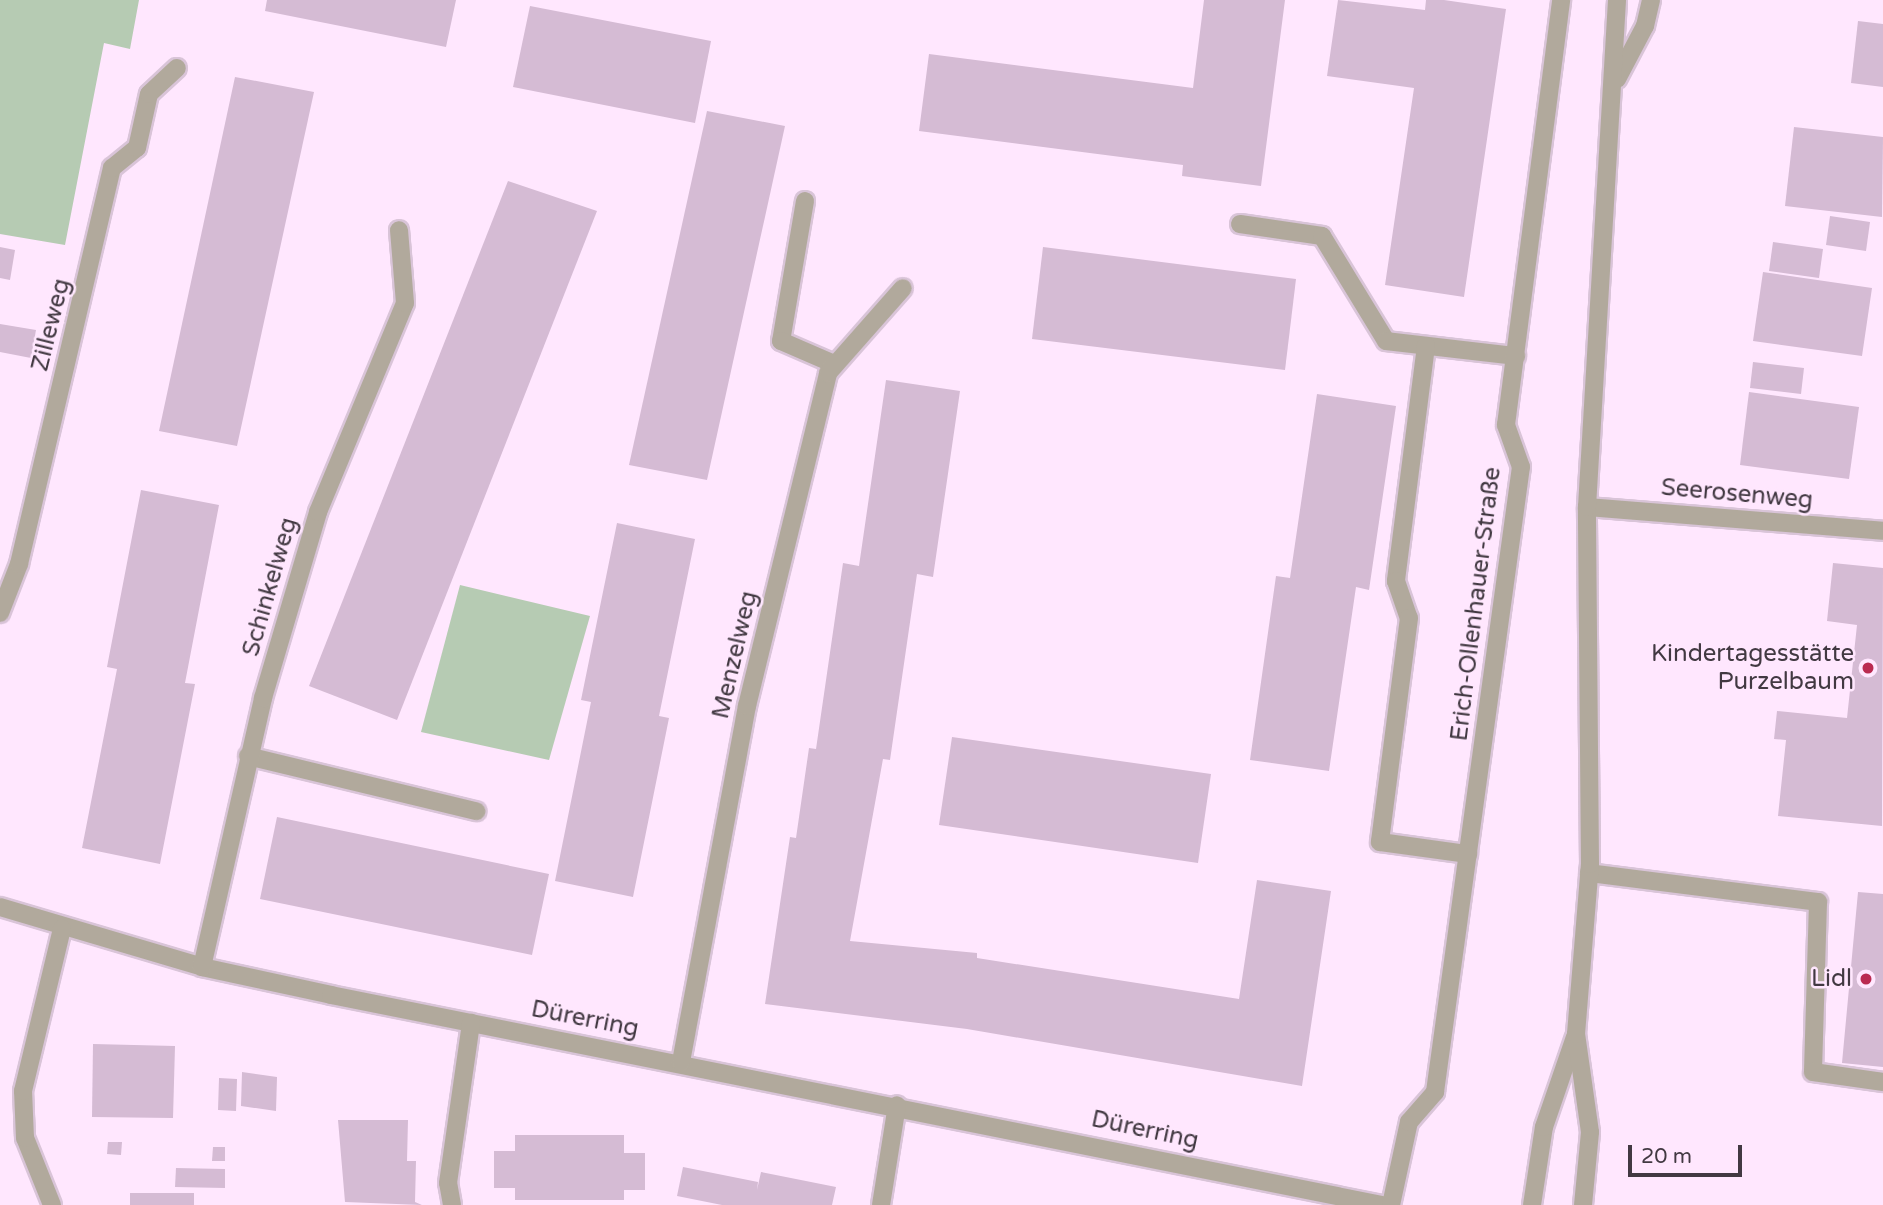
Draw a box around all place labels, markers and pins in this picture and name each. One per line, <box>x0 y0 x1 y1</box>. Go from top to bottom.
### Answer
place label: Kindertagesstätte Purzelbaum <box>1651 640 1854 696</box>
marker: Kindertagesstätte Purzelbaum <box>1860 660 1876 676</box>
place label: Lidl <box>1811 965 1852 993</box>
marker: Lidl <box>1858 971 1874 987</box>

